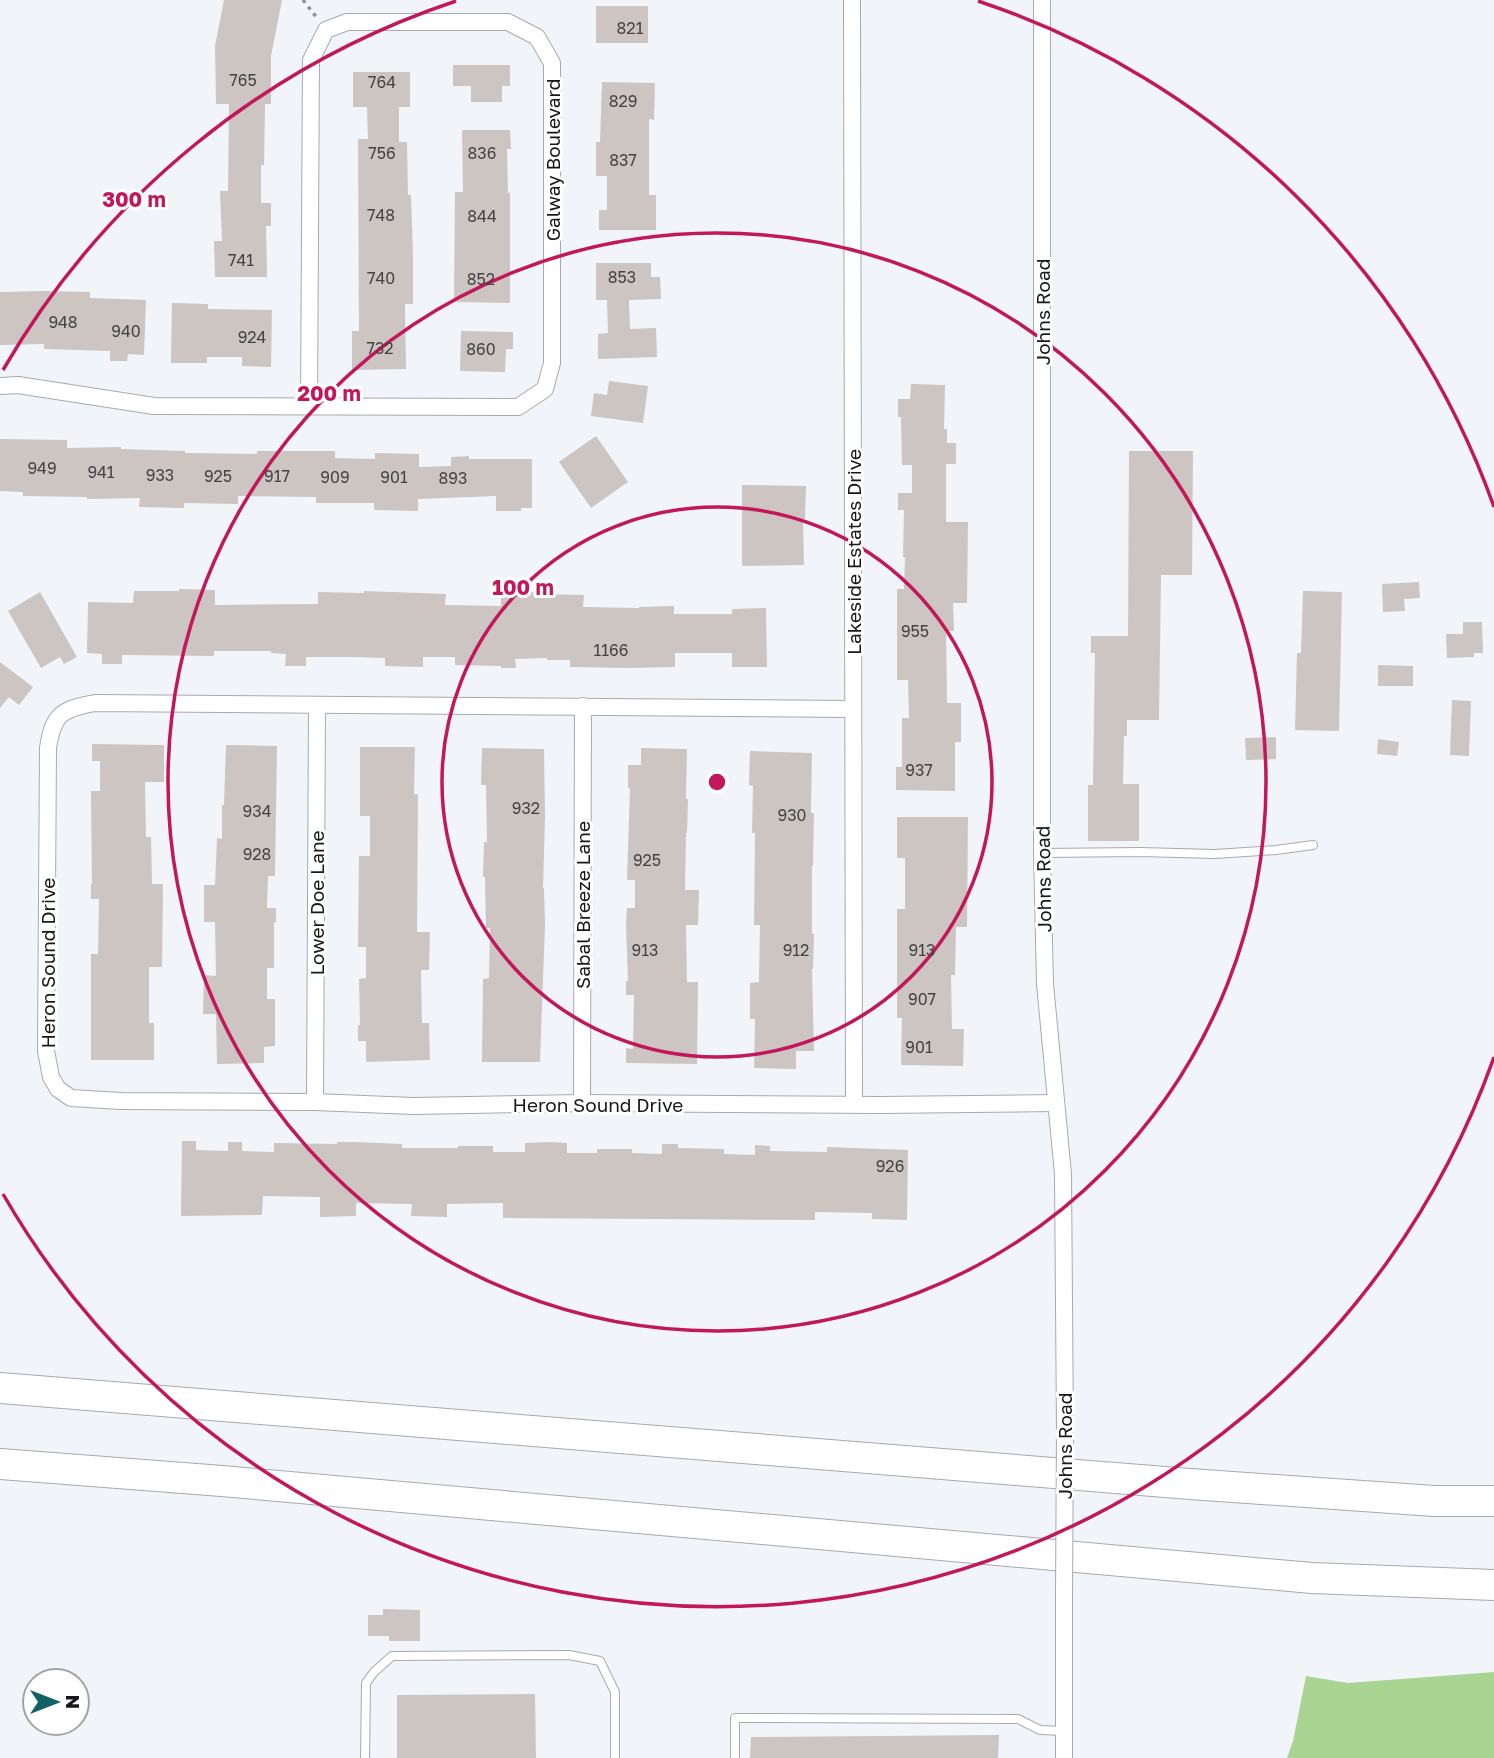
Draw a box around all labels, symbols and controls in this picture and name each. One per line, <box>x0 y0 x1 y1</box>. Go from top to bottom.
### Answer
house number: 821 <box>617 18 644 38</box>
house number: 765 <box>229 70 257 90</box>
house number: 764 <box>368 72 396 92</box>
street label: Galway Boulevard <box>541 79 564 241</box>
house number: 829 <box>609 91 637 111</box>
house number: 756 <box>368 143 396 163</box>
house number: 836 <box>468 143 496 163</box>
house number: 837 <box>609 150 637 170</box>
text: 300 m <box>102 186 166 212</box>
house number: 748 <box>367 205 395 225</box>
house number: 844 <box>467 206 497 226</box>
house number: 741 <box>228 250 254 270</box>
street label: Johns Road <box>1031 259 1054 365</box>
house number: 853 <box>608 267 636 287</box>
house number: 740 <box>367 268 395 288</box>
house number: 852 <box>467 269 495 289</box>
house number: 948 <box>48 312 78 332</box>
house number: 940 <box>111 321 141 341</box>
house number: 924 <box>238 327 266 347</box>
house number: 732 <box>366 338 394 358</box>
house number: 860 <box>466 339 496 359</box>
text: 200 m <box>297 380 361 406</box>
street label: Lakeside Estates Drive <box>842 449 865 655</box>
house number: 949 <box>27 458 57 478</box>
house number: 941 <box>87 462 115 482</box>
house number: 933 <box>146 465 174 485</box>
house number: 925 <box>204 466 232 486</box>
house number: 917 <box>264 466 290 486</box>
house number: 909 <box>320 467 350 487</box>
house number: 901 <box>380 467 408 487</box>
house number: 893 <box>439 468 467 488</box>
text: 100 m <box>492 574 554 600</box>
house number: 955 <box>901 621 929 641</box>
house number: 1166 <box>594 640 628 660</box>
house number: 937 <box>905 760 933 780</box>
centre of rings <box>705 770 729 794</box>
house number: 932 <box>512 798 540 818</box>
house number: 934 <box>243 801 271 821</box>
house number: 930 <box>778 805 806 825</box>
street label: Sabal Breeze Lane <box>571 821 594 989</box>
street label: Johns Road <box>1031 825 1055 933</box>
street label: Lower Doe Lane <box>305 830 328 976</box>
house number: 928 <box>243 844 271 864</box>
house number: 925 <box>633 850 661 870</box>
street label: Heron Sound Drive <box>36 878 59 1048</box>
house number: 913 <box>632 940 658 960</box>
house number: 912 <box>783 940 809 960</box>
house number: 913 <box>909 940 935 960</box>
house number: 907 <box>908 989 936 1009</box>
house number: 901 <box>905 1037 933 1057</box>
street label: Heron Sound Drive <box>513 1093 683 1116</box>
house number: 926 <box>876 1156 904 1176</box>
street label: Johns Road <box>1053 1393 1076 1499</box>
north arrow <box>21 1667 91 1737</box>
text: N <box>62 1695 85 1709</box>

